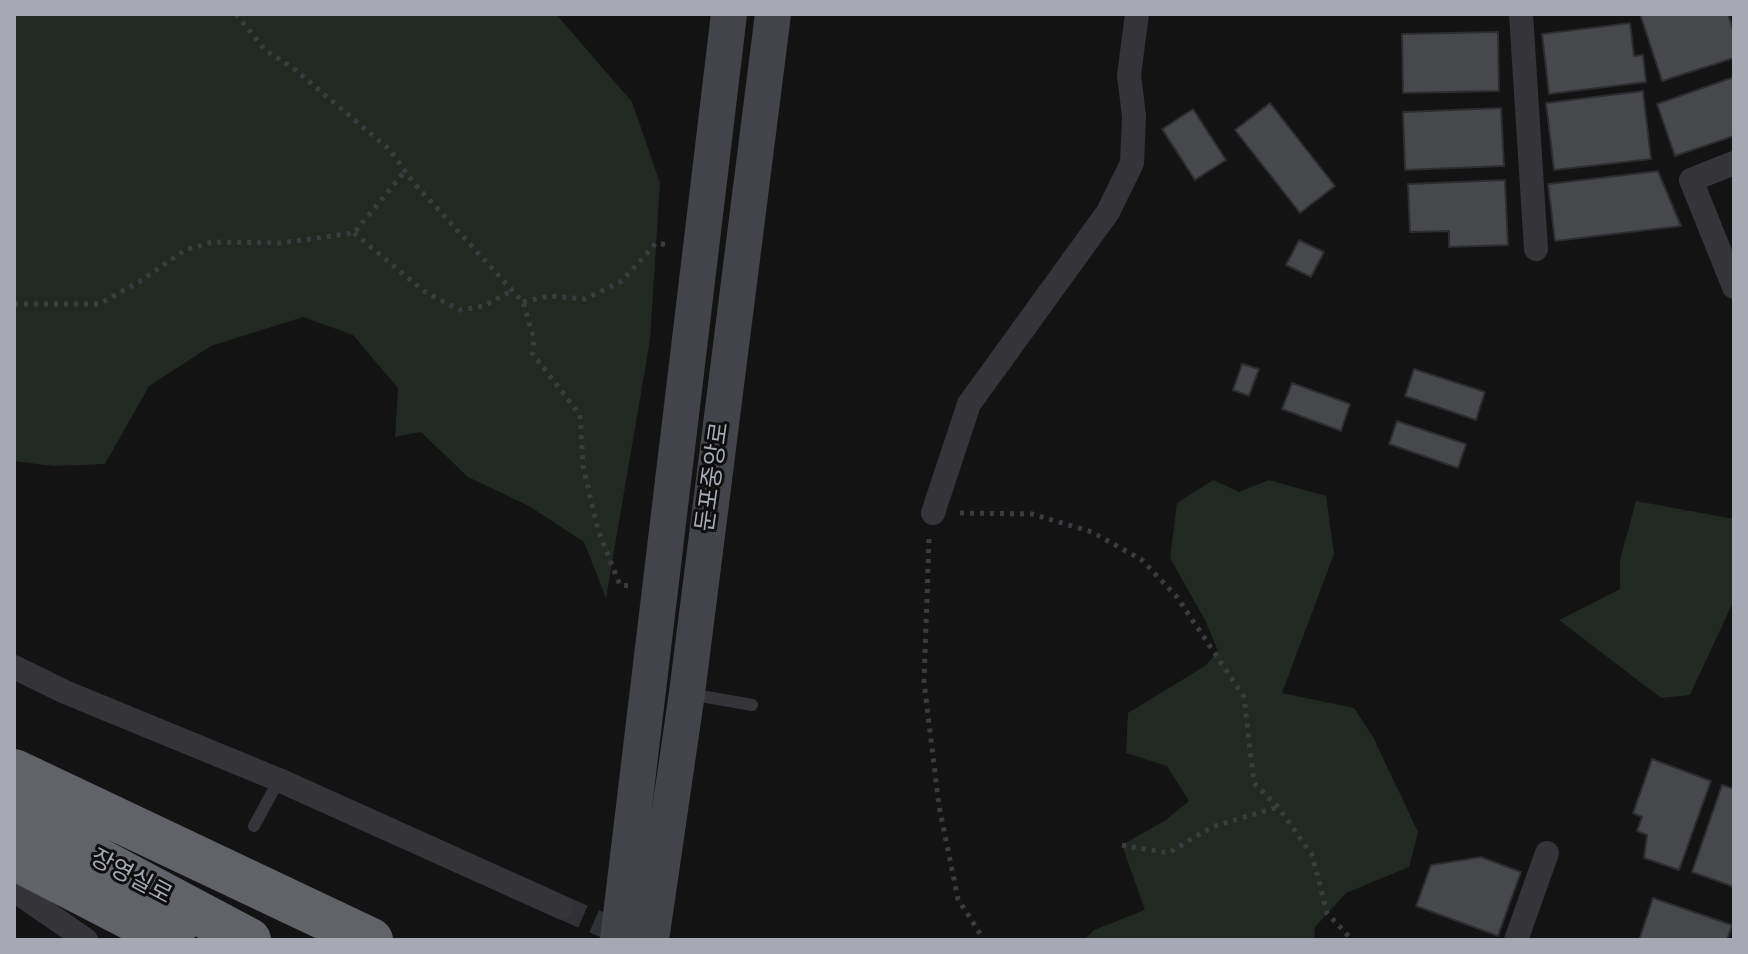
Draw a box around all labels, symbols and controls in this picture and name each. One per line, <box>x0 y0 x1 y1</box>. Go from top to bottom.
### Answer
street label: 둔포중앙로 <box>691 420 735 534</box>
street label: 장영실로 <box>85 844 177 910</box>

